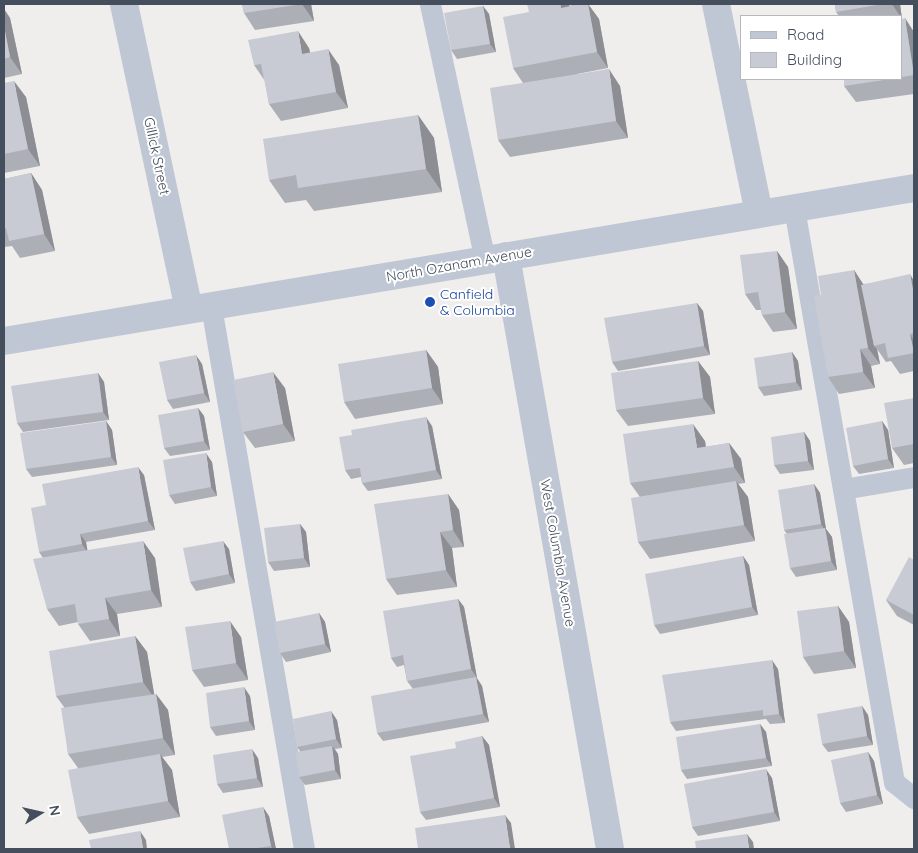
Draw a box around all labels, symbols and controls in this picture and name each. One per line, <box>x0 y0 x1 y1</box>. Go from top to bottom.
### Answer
legend <box>740 15 903 80</box>
text: Road <box>787 25 824 44</box>
text: Building <box>787 50 842 69</box>
street label: Gillick Street <box>141 116 173 196</box>
street label: North Ozanam Avenue <box>385 243 533 285</box>
place label: Canfield & Columbia <box>440 286 515 318</box>
marker: Canfield & Columbia <box>424 296 436 308</box>
street label: West Columbia Avenue <box>537 478 579 628</box>
north arrow <box>15 788 65 838</box>
text: N <box>45 804 65 817</box>

